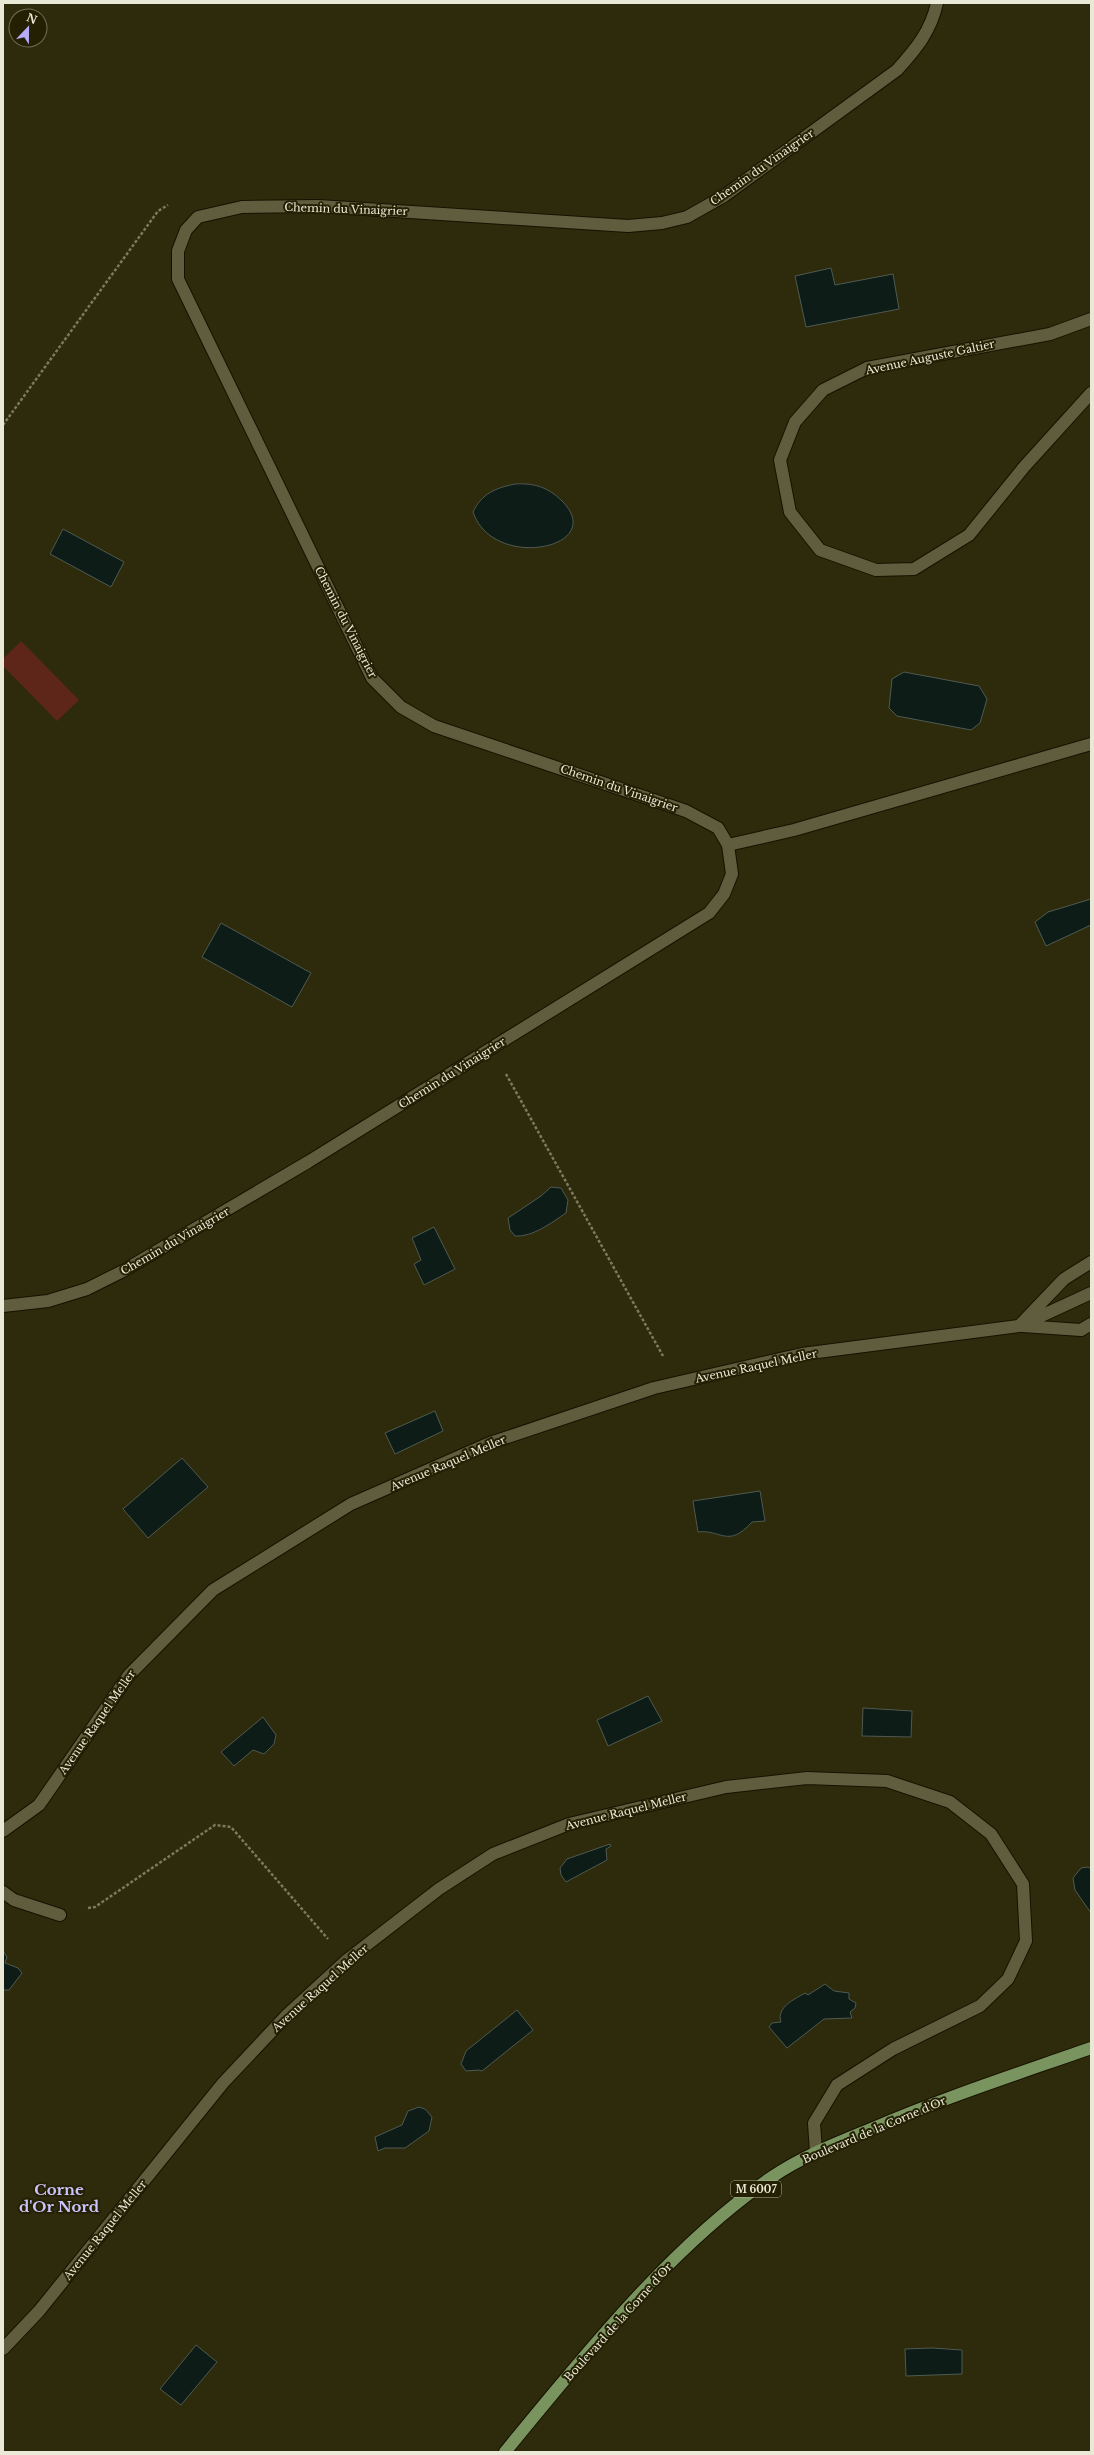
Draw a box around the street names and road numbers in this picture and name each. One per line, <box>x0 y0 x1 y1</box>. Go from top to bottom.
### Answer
street label: Chemin du Vinaigrier <box>707 125 817 208</box>
street label: Chemin du Vinaigrier <box>284 200 409 218</box>
street label: Avenue Auguste Galtier <box>863 336 997 378</box>
street label: Chemin du Vinaigrier <box>312 564 381 681</box>
street label: Chemin du Vinaigrier <box>558 761 680 815</box>
street label: Chemin du Vinaigrier <box>396 1034 509 1112</box>
street label: Chemin du Vinaigrier <box>118 1204 233 1278</box>
street label: Avenue Raquel Meller <box>693 1346 819 1386</box>
street label: Avenue Raquel Meller <box>387 1432 509 1494</box>
street label: Avenue Raquel Meller <box>55 1667 139 1778</box>
street label: Avenue Raquel Meller <box>563 1789 689 1833</box>
street label: Avenue Raquel Meller <box>268 1941 371 2035</box>
street label: Boulevard de la Corne d'Or <box>800 2093 948 2167</box>
street label: Avenue Raquel Meller <box>60 2177 150 2283</box>
road number: M 6007 <box>731 2181 781 2197</box>
street label: Boulevard de la Corne d'Or <box>561 2259 675 2384</box>

